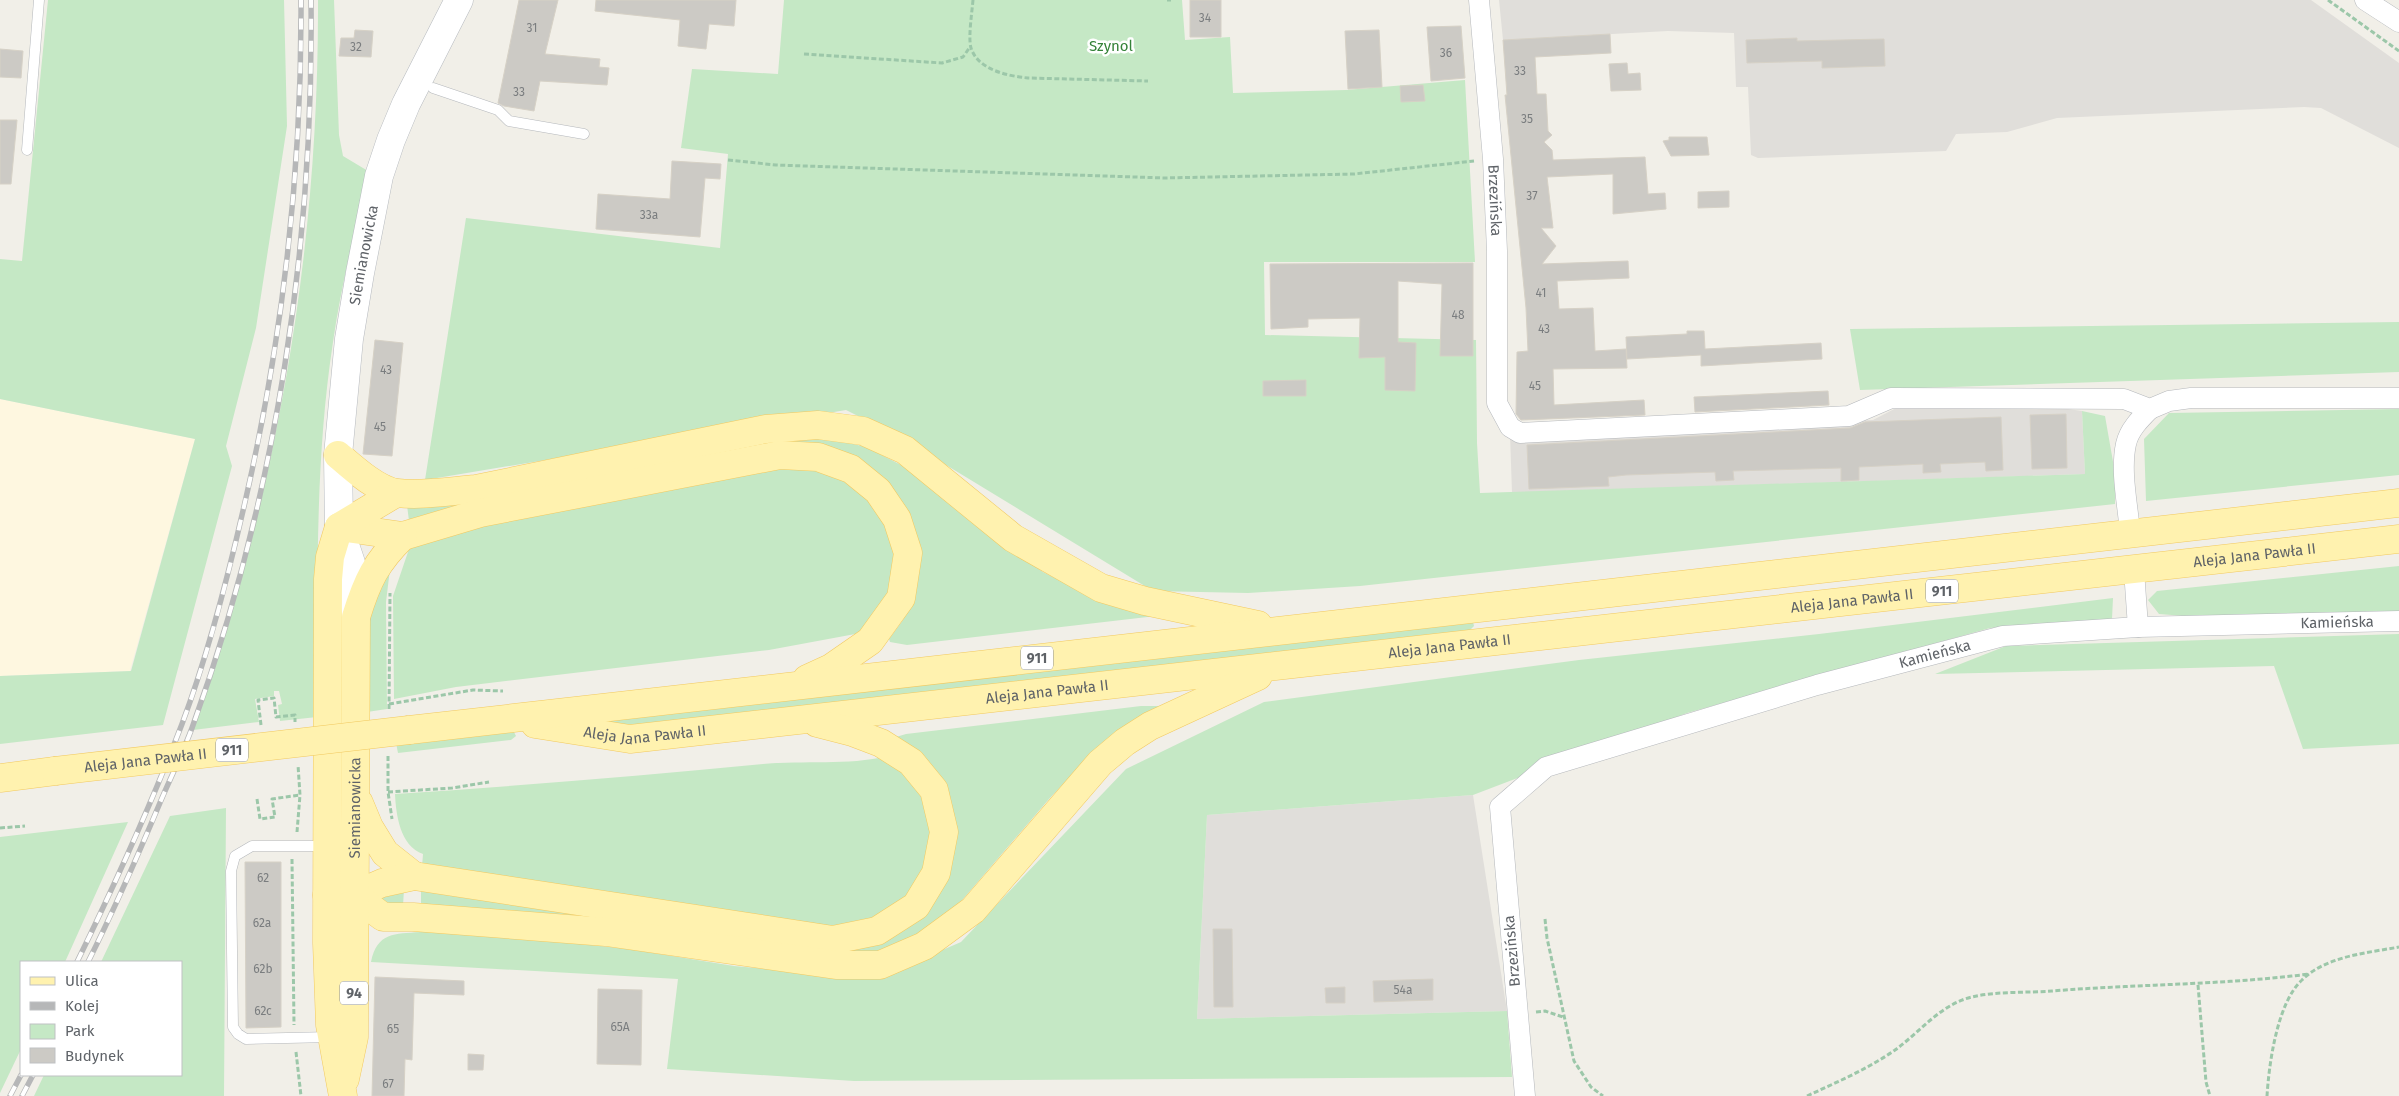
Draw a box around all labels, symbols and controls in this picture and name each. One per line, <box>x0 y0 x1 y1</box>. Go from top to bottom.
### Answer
house number: 34 <box>1199 11 1212 25</box>
house number: 31 <box>527 21 537 35</box>
park label: Szynol <box>1089 37 1134 55</box>
house number: 32 <box>350 40 362 54</box>
house number: 36 <box>1440 46 1452 60</box>
house number: 33 <box>1514 64 1526 78</box>
house number: 33 <box>513 85 525 99</box>
house number: 35 <box>1521 112 1533 126</box>
street label: Brzezińska <box>1484 164 1505 236</box>
house number: 37 <box>1526 189 1538 203</box>
street label: Siemianowicka <box>346 204 382 306</box>
house number: 33a <box>640 208 658 222</box>
house number: 41 <box>1536 286 1546 300</box>
house number: 48 <box>1452 308 1465 322</box>
house number: 43 <box>1538 322 1550 336</box>
house number: 43 <box>380 363 392 377</box>
house number: 45 <box>1529 379 1541 393</box>
house number: 45 <box>374 420 386 434</box>
street label: Aleja Jana Pawła II <box>2192 539 2317 571</box>
road number: 911 <box>1926 580 1958 602</box>
street label: Aleja Jana Pawła II <box>1790 585 1914 617</box>
street label: Kamieńska <box>2300 613 2374 632</box>
street label: Aleja Jana Pawła II <box>1387 630 1512 662</box>
street label: Kamieńska <box>1897 636 1973 672</box>
road number: 911 <box>1021 646 1053 670</box>
street label: Aleja Jana Pawła II <box>985 676 1110 708</box>
street label: Aleja Jana Pawła II <box>582 721 707 748</box>
road number: 911 <box>216 738 248 762</box>
street label: Aleja Jana Pawła II <box>83 744 208 777</box>
street label: Siemianowicka <box>346 757 364 859</box>
house number: 62 <box>257 871 269 885</box>
street label: Brzezińska <box>1500 915 1524 987</box>
house number: 62a <box>253 916 271 930</box>
legend <box>20 961 182 1076</box>
house number: 62b <box>253 962 273 976</box>
text: Ulica <box>65 972 99 990</box>
road number: 94 <box>340 981 368 1004</box>
house number: 54a <box>1394 983 1412 997</box>
text: Kolej <box>65 997 99 1015</box>
house number: 62c <box>254 1004 272 1018</box>
house number: 65A <box>610 1020 630 1034</box>
text: Park <box>65 1022 95 1040</box>
house number: 65 <box>387 1022 399 1036</box>
text: Budynek <box>65 1047 124 1065</box>
house number: 67 <box>382 1077 394 1091</box>

